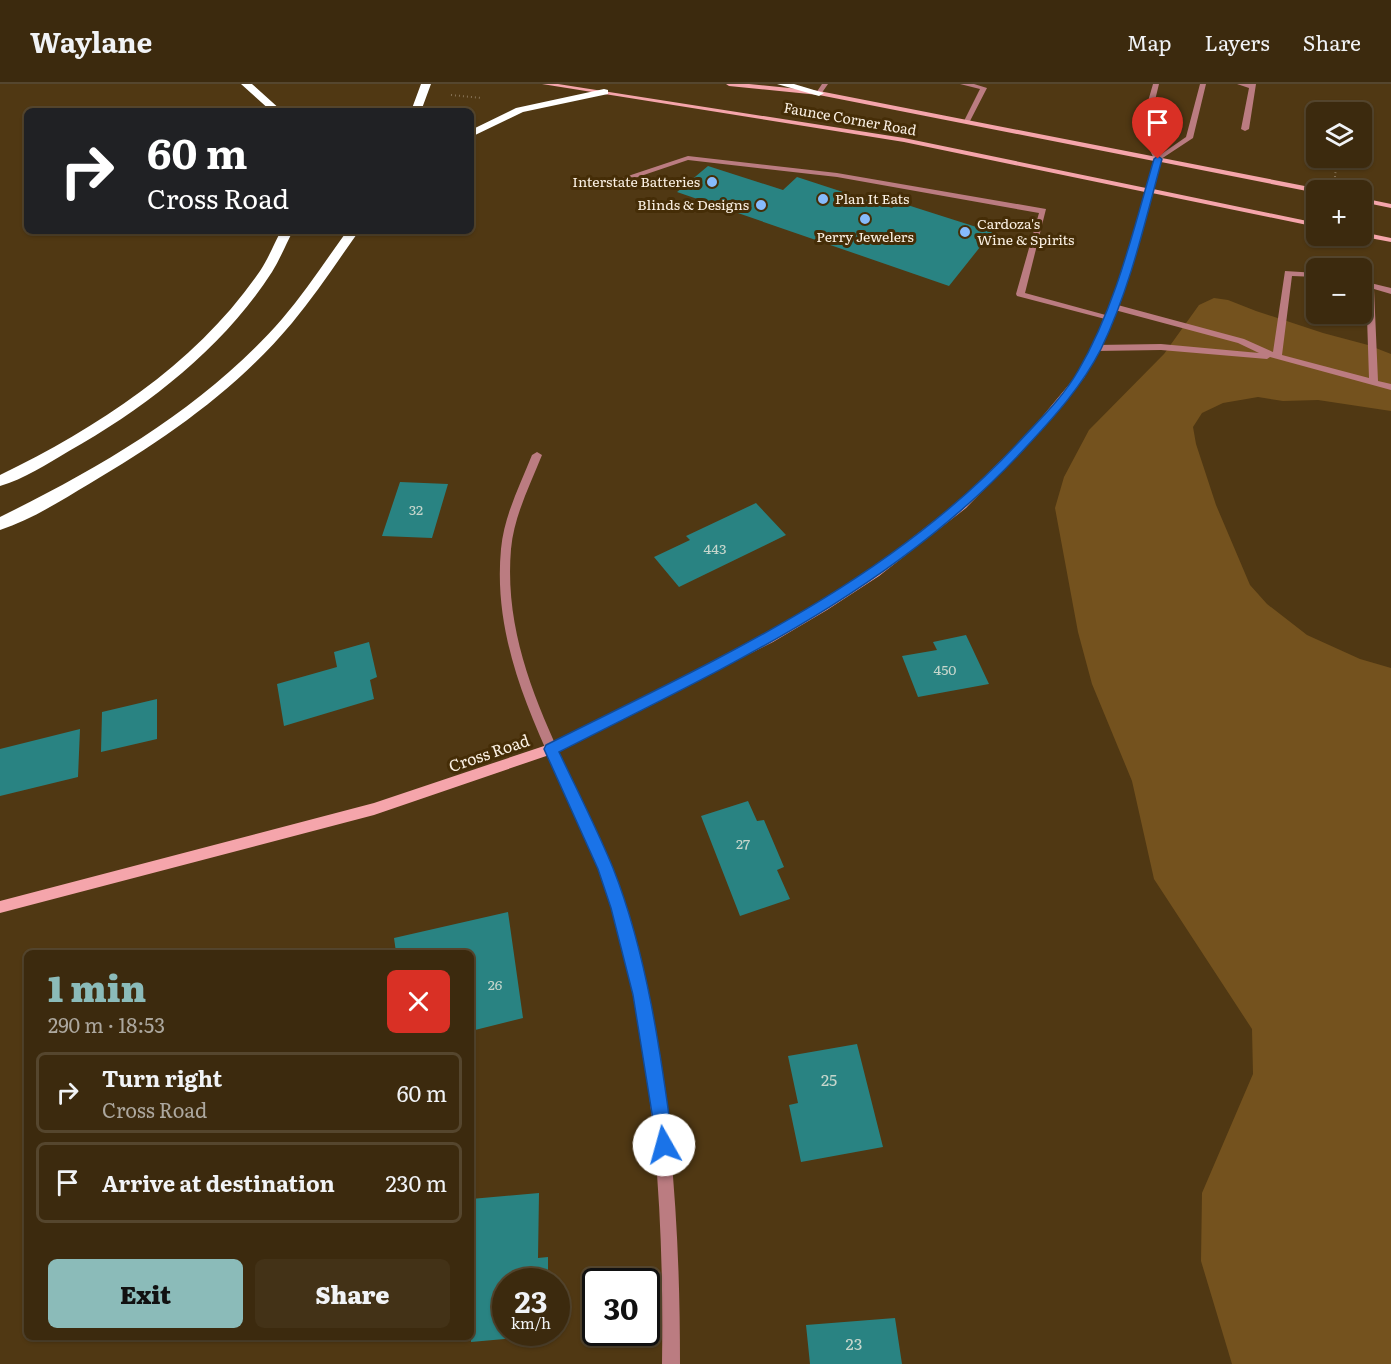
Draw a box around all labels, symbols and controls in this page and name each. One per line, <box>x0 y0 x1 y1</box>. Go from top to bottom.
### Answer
text: Waylane <box>30 20 152 62</box>
text: Map <box>1127 26 1172 57</box>
text: Layers <box>1205 26 1270 57</box>
text: Share <box>1303 26 1361 57</box>
street label: Faunce Corner Road <box>782 96 919 140</box>
pin <box>1132 97 1183 159</box>
map controls <box>1306 102 1372 324</box>
button: layers <box>1306 102 1372 168</box>
icon: arrive <box>1141 106 1174 139</box>
text: 60 m <box>147 120 248 182</box>
icon: right <box>48 132 126 210</box>
place label: Interstate Batteries <box>572 171 700 191</box>
marker: Interstate Batteries <box>705 175 719 189</box>
text: Cross Road <box>147 177 289 217</box>
button: + <box>1306 180 1372 246</box>
place label: Plan It Eats <box>835 188 909 208</box>
marker: Plan It Eats <box>816 192 830 206</box>
place label: Blinds & Designs <box>637 194 749 214</box>
marker: Blinds & Designs <box>754 198 768 212</box>
marker: Perry Jewelers <box>858 212 872 226</box>
place label: Cardoza's Wine & Spirits <box>977 213 1074 249</box>
marker: Cardoza's Wine & Spirits <box>958 225 972 239</box>
place label: Perry Jewelers <box>816 226 914 246</box>
button: − <box>1306 258 1372 324</box>
house number: 32 <box>409 499 423 519</box>
house number: 443 <box>703 538 727 558</box>
house number: 450 <box>934 659 956 679</box>
street label: Cross Road <box>445 727 533 777</box>
house number: 27 <box>736 833 750 853</box>
text: 1 min <box>48 960 146 1013</box>
button: close <box>387 970 450 1033</box>
house number: 26 <box>488 974 503 994</box>
text: 290 m · 18:53 <box>48 1009 165 1039</box>
text: Turn right <box>102 1061 222 1094</box>
house number: 25 <box>821 1067 837 1091</box>
icon: right <box>51 1076 84 1109</box>
text: 60 m <box>397 1076 447 1109</box>
text: Cross Road <box>102 1094 207 1124</box>
position arrow <box>632 1113 696 1177</box>
icon: arrive <box>51 1166 84 1199</box>
text: Arrive at destination <box>102 1166 335 1199</box>
text: 230 m <box>385 1166 447 1199</box>
button: Exit <box>48 1259 243 1328</box>
button: Share <box>255 1259 450 1328</box>
speed limit sign: 30 <box>582 1268 660 1346</box>
text: 23 <box>515 1278 547 1322</box>
text: km/h <box>511 1311 551 1334</box>
house number: 23 <box>846 1331 862 1355</box>

